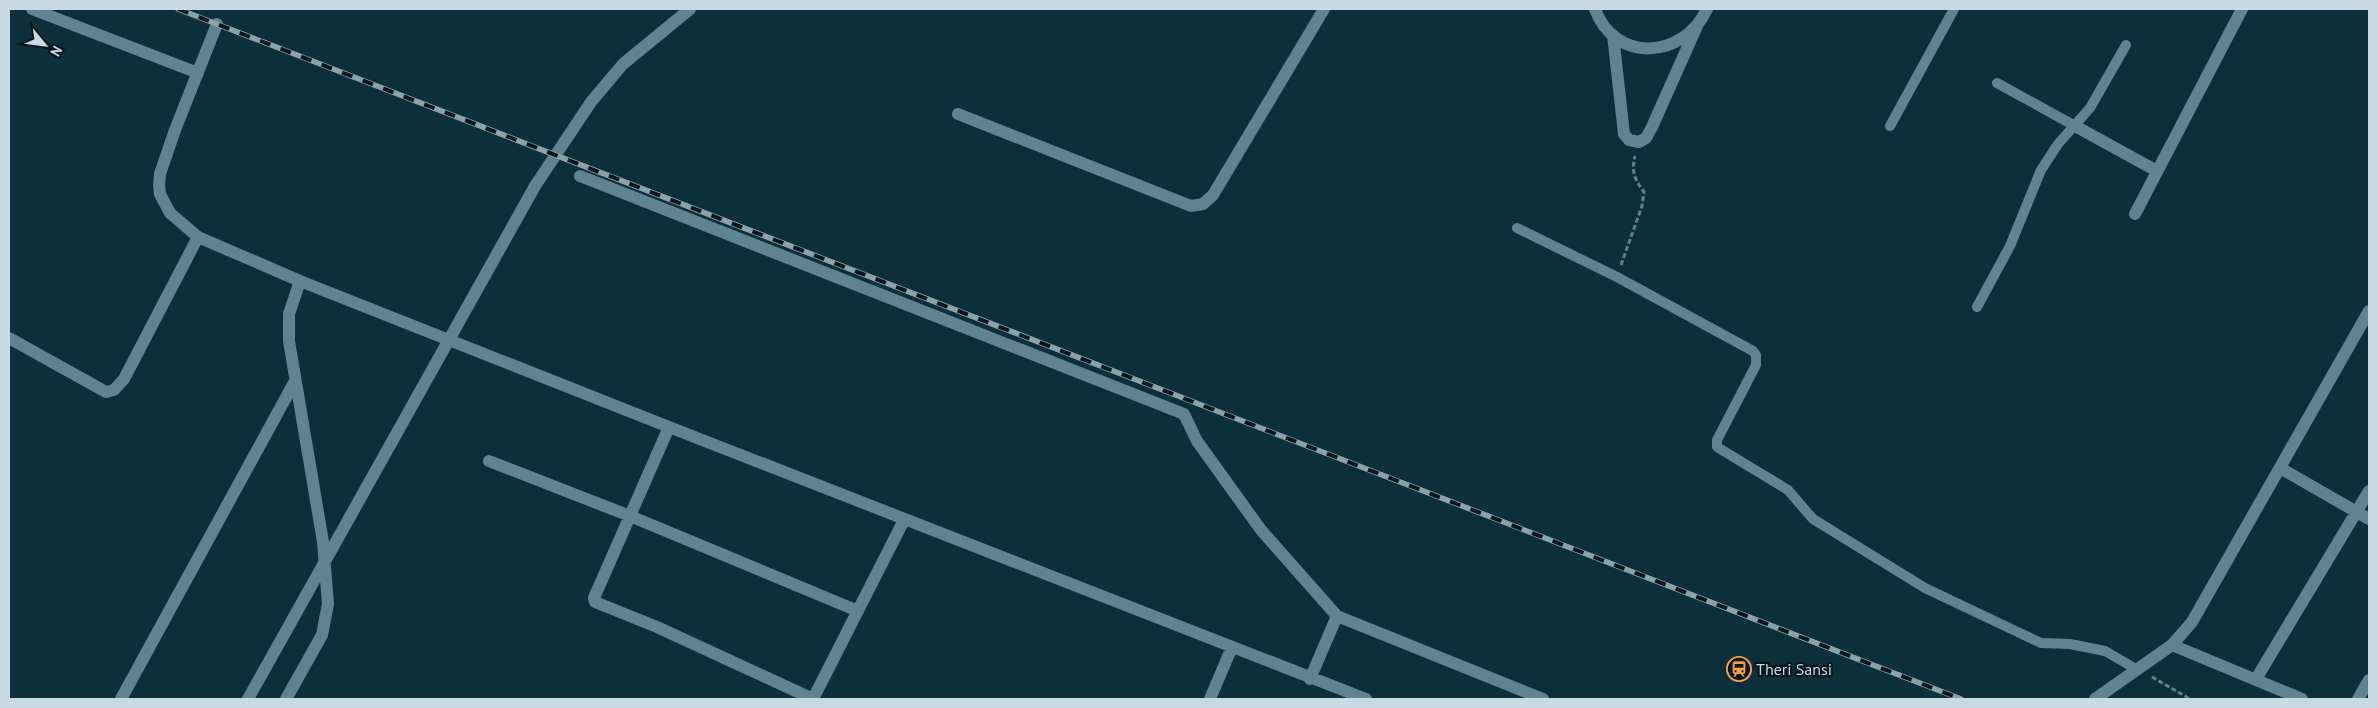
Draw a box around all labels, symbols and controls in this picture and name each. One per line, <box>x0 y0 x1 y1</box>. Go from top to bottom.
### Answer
north arrow <box>20 20 70 70</box>
text: N <box>46 43 66 60</box>
station icon: Theri Sansi <box>1726 656 1752 682</box>
place label: Theri Sansi <box>1756 659 1832 679</box>

